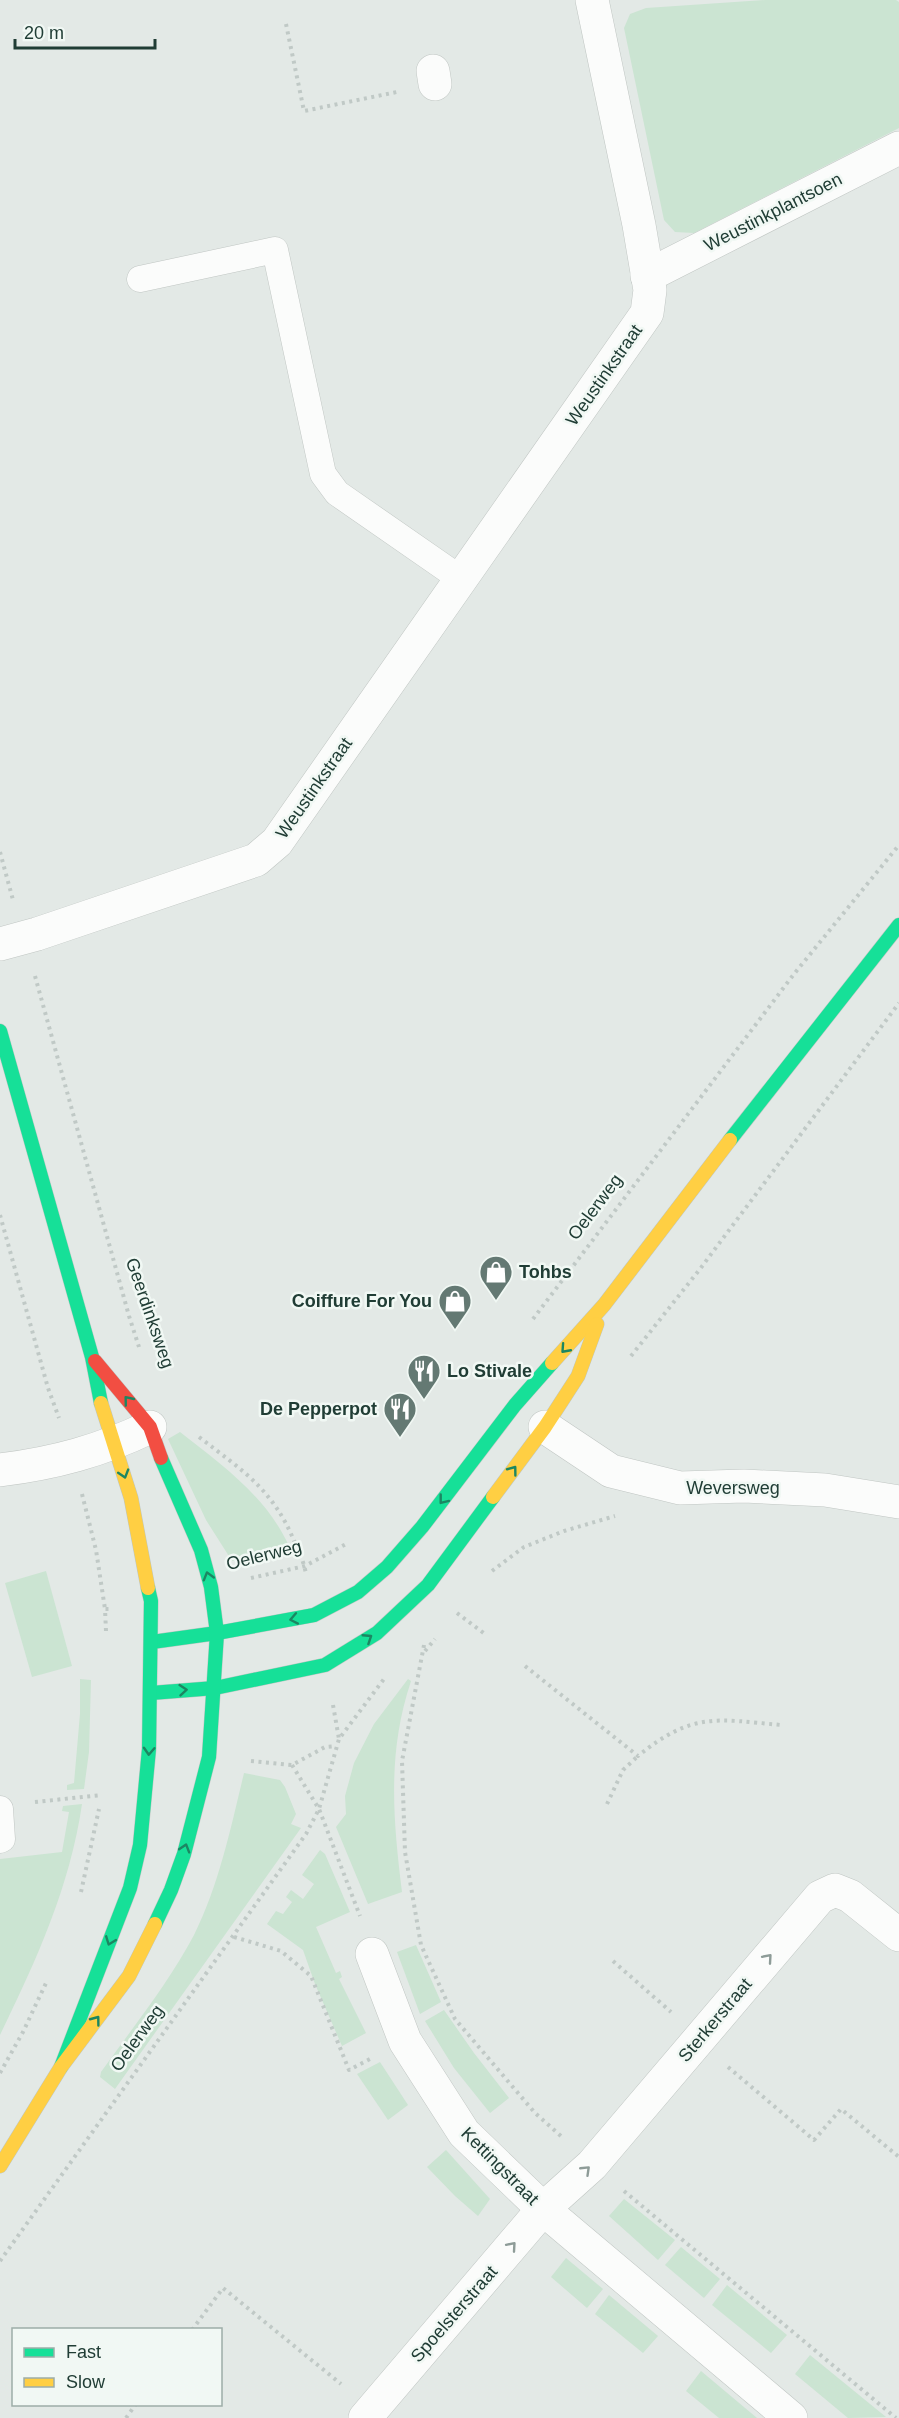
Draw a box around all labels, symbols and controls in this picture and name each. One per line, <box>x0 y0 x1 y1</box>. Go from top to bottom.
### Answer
scale bar <box>15 12 154 50</box>
text: 20 m <box>24 23 64 43</box>
street label: Weustinkplantsoen <box>701 169 845 255</box>
street label: Weustinkstraat <box>562 321 646 429</box>
street label: Weustinkstraat <box>272 734 356 842</box>
street label: Oelerweg <box>564 1170 626 1244</box>
shop icon: Tohbs <box>478 1254 514 1301</box>
street label: Geerdinksweg <box>122 1255 178 1371</box>
place label: Tohbs <box>519 1262 572 1282</box>
shop icon: Coiffure For You <box>437 1283 473 1330</box>
place label: Coiffure For You <box>292 1291 432 1311</box>
one-way arrow <box>561 1342 572 1352</box>
restaurant icon: Lo Stivale <box>406 1353 442 1400</box>
place label: Lo Stivale <box>447 1361 532 1381</box>
restaurant icon: De Pepperpot <box>382 1391 418 1438</box>
one-way arrow <box>124 1396 135 1407</box>
place label: De Pepperpot <box>260 1399 377 1419</box>
one-way arrow <box>506 1466 517 1477</box>
one-way arrow <box>117 1468 129 1479</box>
street label: Weversweg <box>686 1478 780 1498</box>
one-way arrow <box>440 1494 451 1505</box>
street label: Oelerweg <box>224 1536 304 1574</box>
one-way arrow <box>203 1571 215 1582</box>
one-way arrow <box>290 1612 300 1625</box>
one-way arrow <box>362 1633 372 1645</box>
one-way arrow <box>179 1684 188 1697</box>
one-way arrow <box>143 1747 156 1756</box>
one-way arrow <box>178 1843 191 1854</box>
one-way arrow <box>105 1935 117 1946</box>
one-way arrow <box>761 1954 772 1965</box>
street label: Sterkerstraat <box>674 1974 756 2066</box>
street label: Oelerweg <box>106 2001 168 2075</box>
one-way arrow <box>88 2016 99 2027</box>
street label: Kettingstraat <box>457 2123 543 2209</box>
one-way arrow <box>579 2166 590 2177</box>
one-way arrow <box>505 2242 516 2253</box>
street label: Spoelsterstraat <box>407 2262 501 2366</box>
legend <box>12 2328 222 2406</box>
text: Fast <box>66 2342 101 2362</box>
text: Slow <box>66 2372 106 2392</box>

